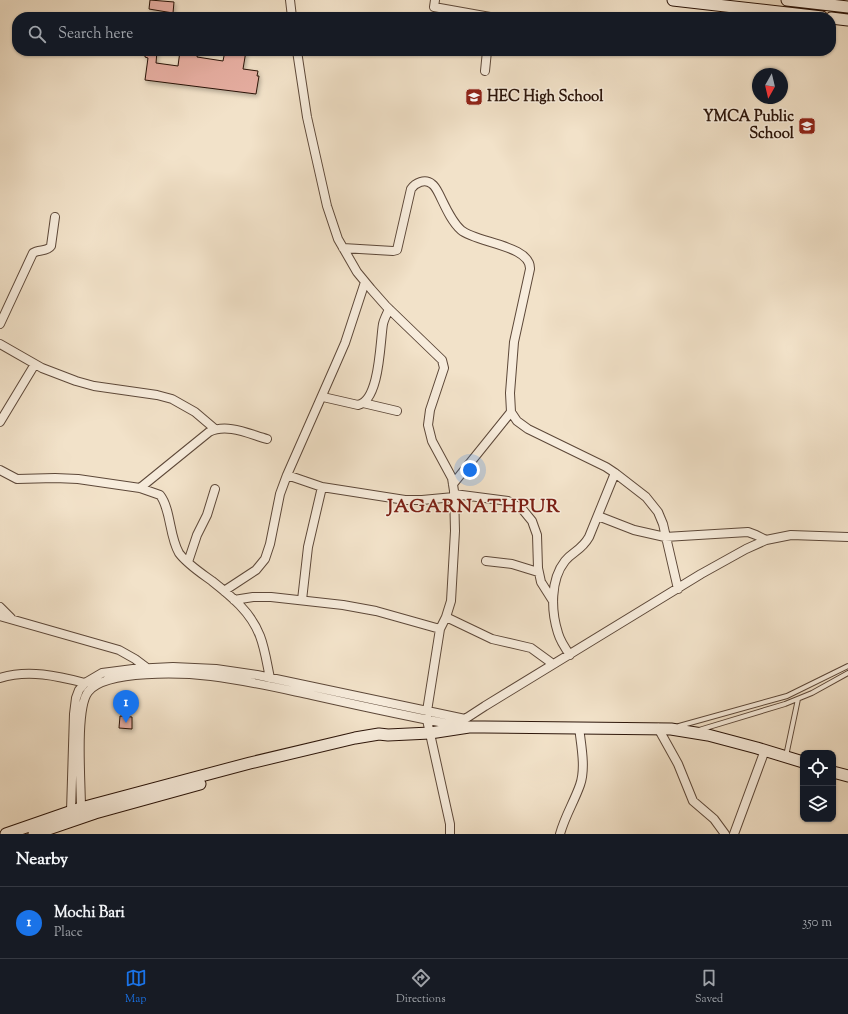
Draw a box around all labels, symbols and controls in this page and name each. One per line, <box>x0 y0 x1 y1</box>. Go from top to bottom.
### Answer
search box <box>12 12 836 56</box>
icon: search <box>26 23 48 45</box>
text: Search here <box>58 24 133 45</box>
north arrow <box>752 68 788 104</box>
school or university icon: HEC High School <box>464 87 484 107</box>
place label: HEC High School <box>487 87 604 108</box>
place label: YMCA Public School <box>703 107 795 145</box>
school or university icon: YMCA Public School <box>797 116 817 136</box>
your location <box>460 460 480 480</box>
district label: JAGARNATHPUR <box>385 494 561 521</box>
pin: 1 <box>113 690 139 723</box>
map controls <box>800 750 836 822</box>
button: locate <box>800 750 836 786</box>
button: layers <box>800 786 836 822</box>
text: Nearby <box>16 848 68 872</box>
text: Mochi Bari <box>54 903 125 924</box>
text: 1 <box>27 914 31 932</box>
text: 350 m <box>802 914 832 932</box>
text: Place <box>54 924 83 942</box>
tab: Map <box>125 967 147 1007</box>
tab: Directions <box>396 967 446 1007</box>
tab: Saved <box>695 967 723 1007</box>

